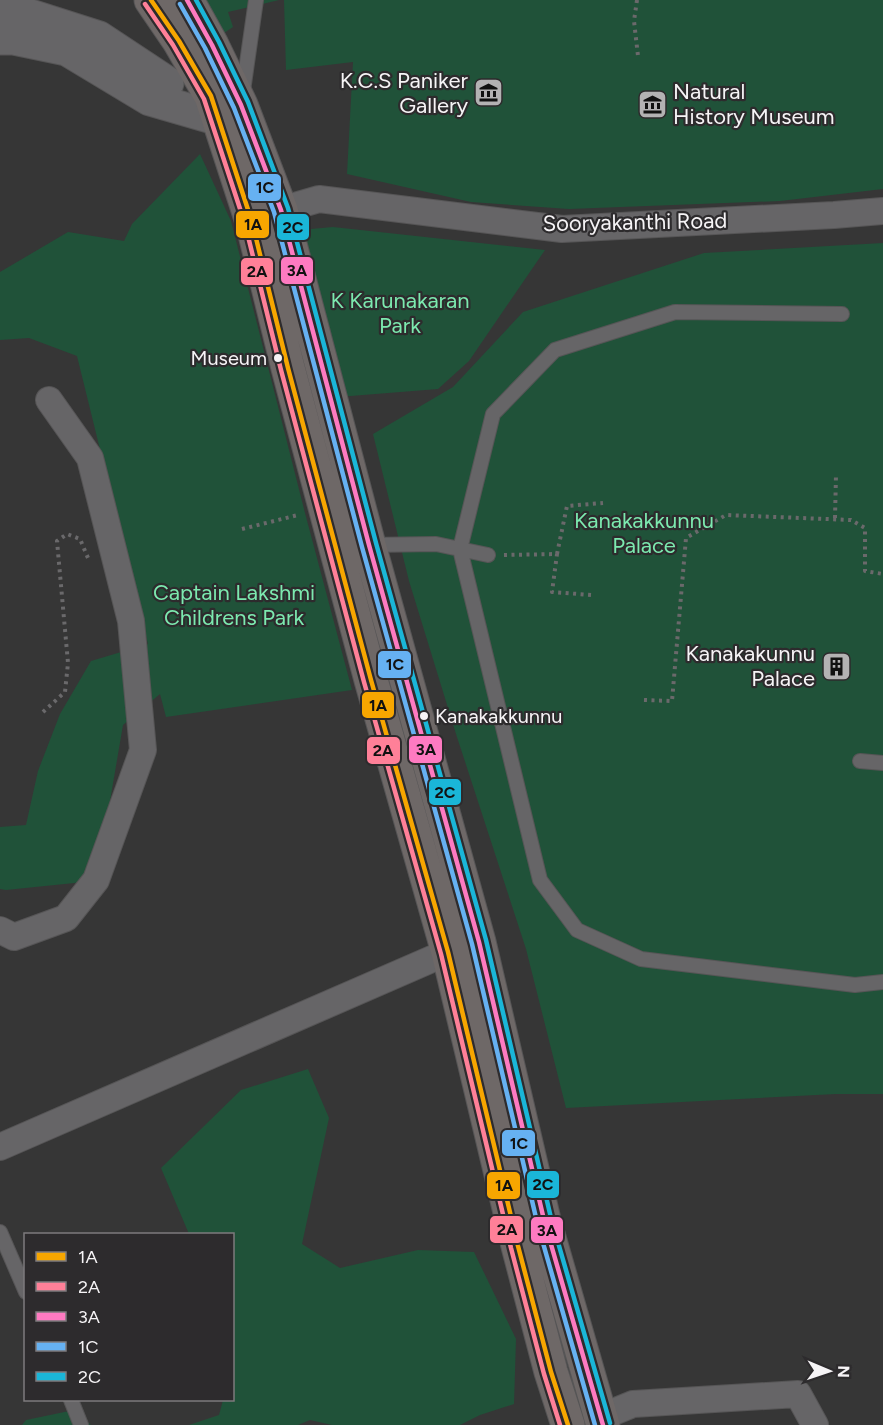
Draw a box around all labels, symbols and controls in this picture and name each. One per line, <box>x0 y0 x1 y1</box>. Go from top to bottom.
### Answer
place label: K.C.S Paniker Gallery <box>340 67 469 119</box>
museum icon: K.C.S Paniker Gallery <box>473 77 505 109</box>
place label: Natural History Museum <box>673 78 835 130</box>
museum icon: Natural History Museum <box>636 88 668 120</box>
line badge: 1C <box>247 173 282 202</box>
text: 1C <box>256 178 275 197</box>
street label: Sooryakanthi Road <box>542 207 728 237</box>
line badge: 1A <box>235 210 270 239</box>
line badge: 2C <box>276 213 310 241</box>
text: 1A <box>244 215 263 234</box>
text: 2C <box>283 218 304 237</box>
line badge: 3A <box>280 256 314 285</box>
line badge: 2A <box>240 257 274 286</box>
text: 3A <box>287 261 308 280</box>
text: 2A <box>247 262 268 281</box>
park label: K Karunakaran Park <box>330 287 470 339</box>
place label: Museum <box>191 346 267 370</box>
marker: Museum <box>272 352 284 364</box>
park label: Kanakakkunnu Palace <box>574 507 714 559</box>
park label: Captain Lakshmi Childrens Park <box>153 579 315 631</box>
place label: Kanakakunnu Palace <box>686 640 815 692</box>
line badge: 1C <box>377 650 412 679</box>
building icon: Kanakakunnu Palace <box>820 650 852 682</box>
text: 1C <box>386 655 405 674</box>
line badge: 1A <box>361 691 395 719</box>
text: 1A <box>369 696 388 715</box>
place label: Kanakakkunnu <box>435 704 562 728</box>
marker: Kanakakkunnu <box>418 710 430 722</box>
line badge: 3A <box>408 735 443 764</box>
line badge: 2A <box>366 736 401 765</box>
text: 3A <box>416 740 437 759</box>
text: 2A <box>373 741 394 760</box>
line badge: 2C <box>428 778 462 806</box>
text: 2C <box>435 783 456 802</box>
line badge: 1C <box>501 1129 536 1157</box>
text: 1C <box>510 1134 529 1153</box>
line badge: 2C <box>526 1170 560 1199</box>
line badge: 1A <box>486 1171 521 1200</box>
text: 2C <box>533 1175 554 1194</box>
text: 1A <box>495 1176 514 1195</box>
line badge: 2A <box>489 1215 524 1244</box>
line badge: 3A <box>530 1216 564 1244</box>
text: 2A <box>497 1220 518 1239</box>
text: 3A <box>537 1221 558 1240</box>
legend <box>24 1233 234 1401</box>
text: 1A <box>78 1246 98 1268</box>
text: 2A <box>78 1276 100 1298</box>
text: 3A <box>78 1306 100 1328</box>
text: 1C <box>78 1336 98 1358</box>
north arrow <box>799 1341 859 1401</box>
text: N <box>834 1365 853 1378</box>
text: 2C <box>78 1366 101 1388</box>

